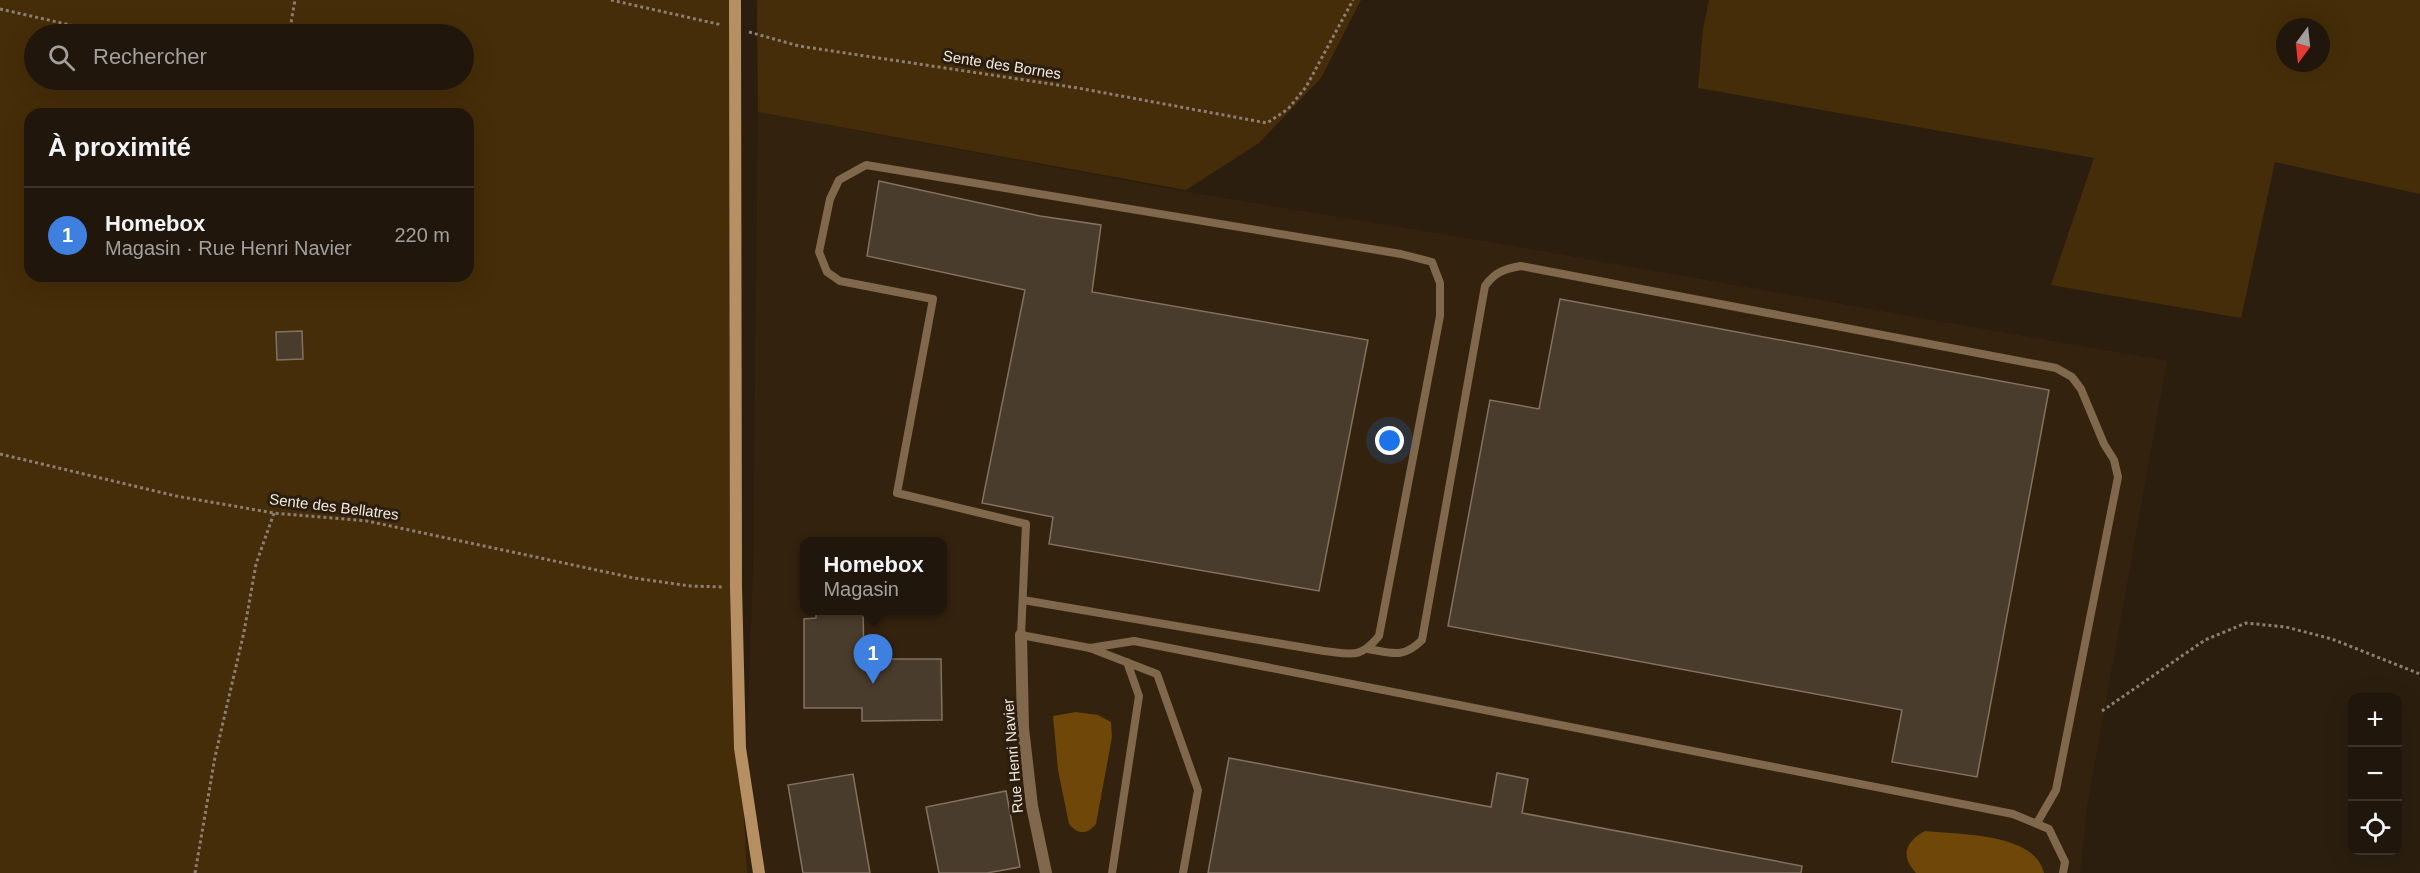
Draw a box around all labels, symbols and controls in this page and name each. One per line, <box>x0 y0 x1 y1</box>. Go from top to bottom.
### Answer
north arrow <box>2276 18 2330 72</box>
search box <box>24 24 474 90</box>
icon: search <box>45 41 78 74</box>
text: Rechercher <box>93 44 207 69</box>
street label: Sente des Bornes <box>942 47 1062 82</box>
text: À proximité <box>48 132 191 162</box>
text: Homebox <box>105 211 205 236</box>
text: 1 <box>62 224 73 246</box>
text: 220 m <box>394 224 450 246</box>
text: Magasin · Rue Henri Navier <box>105 237 352 259</box>
your location <box>1375 426 1404 455</box>
street label: Sente des Bellatres <box>268 490 400 523</box>
popup <box>800 537 947 615</box>
text: Homebox <box>823 552 924 577</box>
text: Magasin <box>823 578 899 600</box>
pin: 1 <box>854 634 892 684</box>
map controls <box>2348 693 2402 855</box>
button: + <box>2348 693 2402 747</box>
street label: Rue Henri Navier <box>999 698 1026 814</box>
button: − <box>2348 747 2402 801</box>
button: locate <box>2348 801 2402 855</box>

